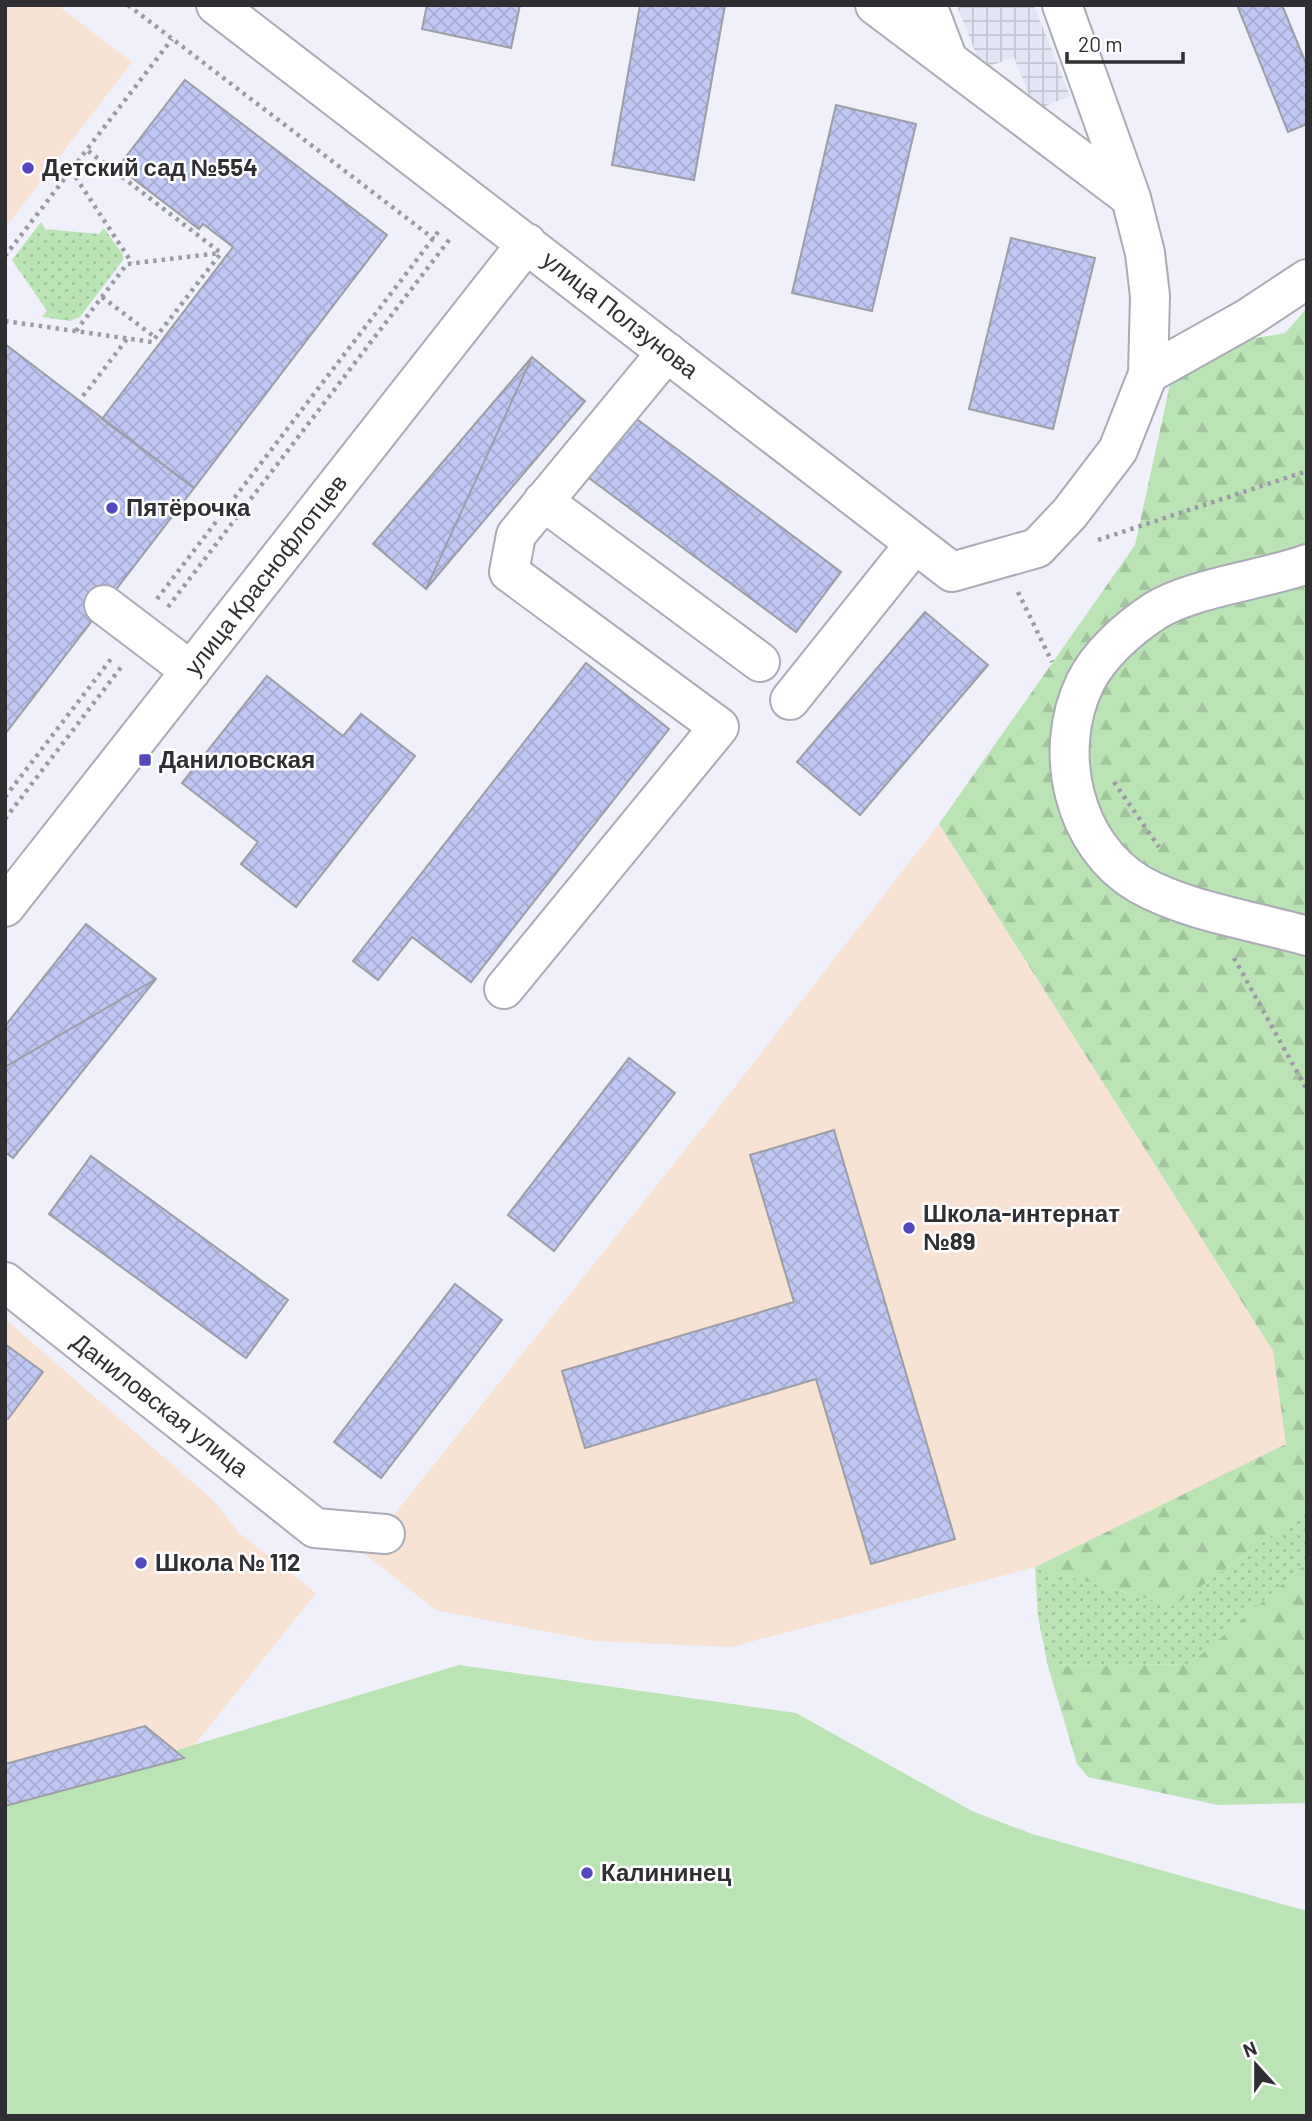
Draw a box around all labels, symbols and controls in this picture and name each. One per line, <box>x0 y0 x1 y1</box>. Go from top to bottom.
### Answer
scale bar <box>1067 21 1182 65</box>
text: 20 m <box>1078 31 1123 56</box>
place label: Детский сад №554 <box>42 152 258 181</box>
marker: Детский сад №554 <box>20 160 36 176</box>
street label: улица Ползунова <box>537 244 705 384</box>
street label: улица Краснофлотцев <box>177 468 352 680</box>
place label: Пятёрочка <box>126 492 251 521</box>
marker: Пятёрочка <box>104 500 120 516</box>
place label: Даниловская <box>159 744 315 773</box>
marker: Даниловская <box>137 752 153 768</box>
place label: Школа-интернат №89 <box>923 1198 1120 1255</box>
marker: Школа-интернат №89 <box>901 1220 917 1236</box>
street label: Даниловская улица <box>67 1326 256 1482</box>
place label: Школа № 112 <box>155 1547 300 1576</box>
marker: Школа № 112 <box>133 1555 149 1571</box>
place label: Калининец <box>601 1857 731 1886</box>
marker: Калининец <box>579 1865 595 1881</box>
north arrow <box>1221 2030 1291 2100</box>
text: N <box>1240 2036 1260 2062</box>

